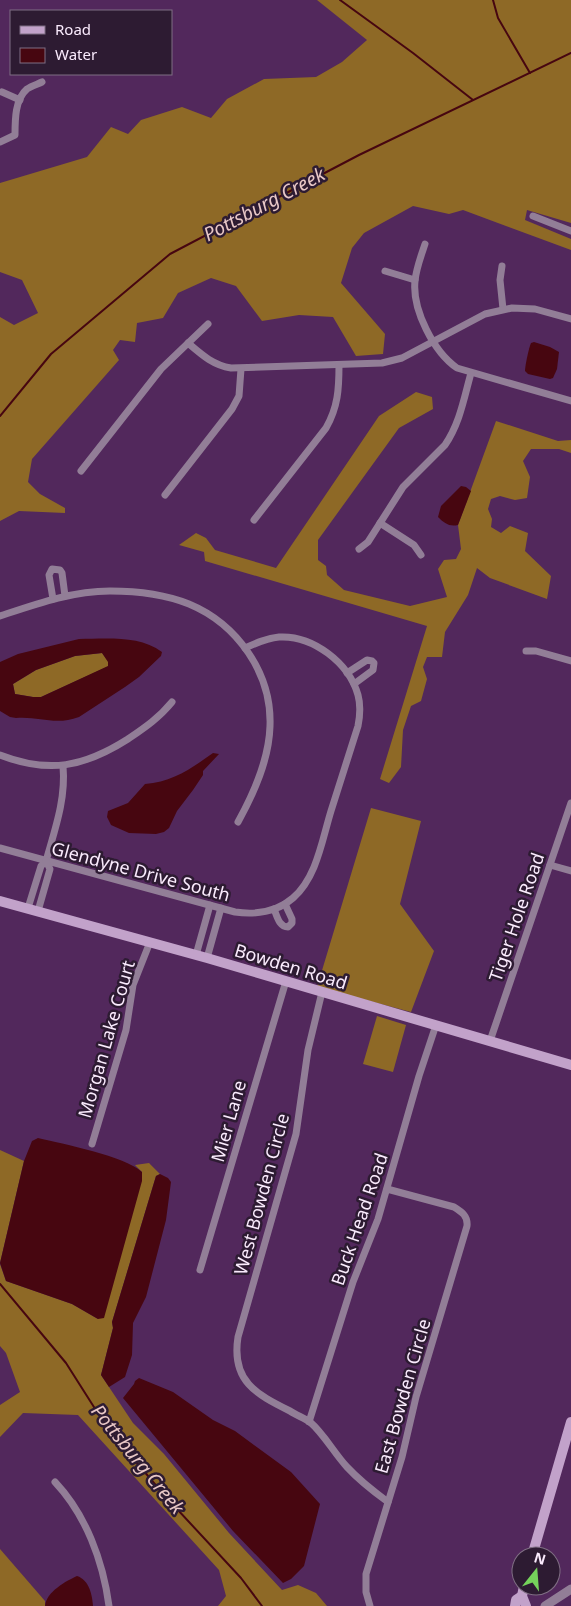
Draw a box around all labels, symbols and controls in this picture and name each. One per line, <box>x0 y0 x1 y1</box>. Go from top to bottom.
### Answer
legend <box>10 10 172 75</box>
text: Road <box>55 19 91 39</box>
text: Water <box>55 44 97 64</box>
water label: Pottsburg Creek <box>199 161 330 247</box>
street label: Glendyne Drive South <box>49 836 233 906</box>
street label: Tiger Hole Road <box>483 849 549 985</box>
street label: Bowden Road <box>232 937 350 995</box>
street label: Morgan Lake Court <box>72 957 140 1121</box>
street label: Mier Lane <box>205 1077 251 1165</box>
street label: West Bowden Circle <box>228 1111 294 1277</box>
street label: Buck Head Road <box>325 1150 393 1288</box>
street label: East Bowden Circle <box>368 1316 436 1476</box>
water label: Pottsburg Creek <box>86 1399 191 1520</box>
north arrow <box>511 1546 561 1596</box>
text: N <box>532 1547 548 1569</box>

